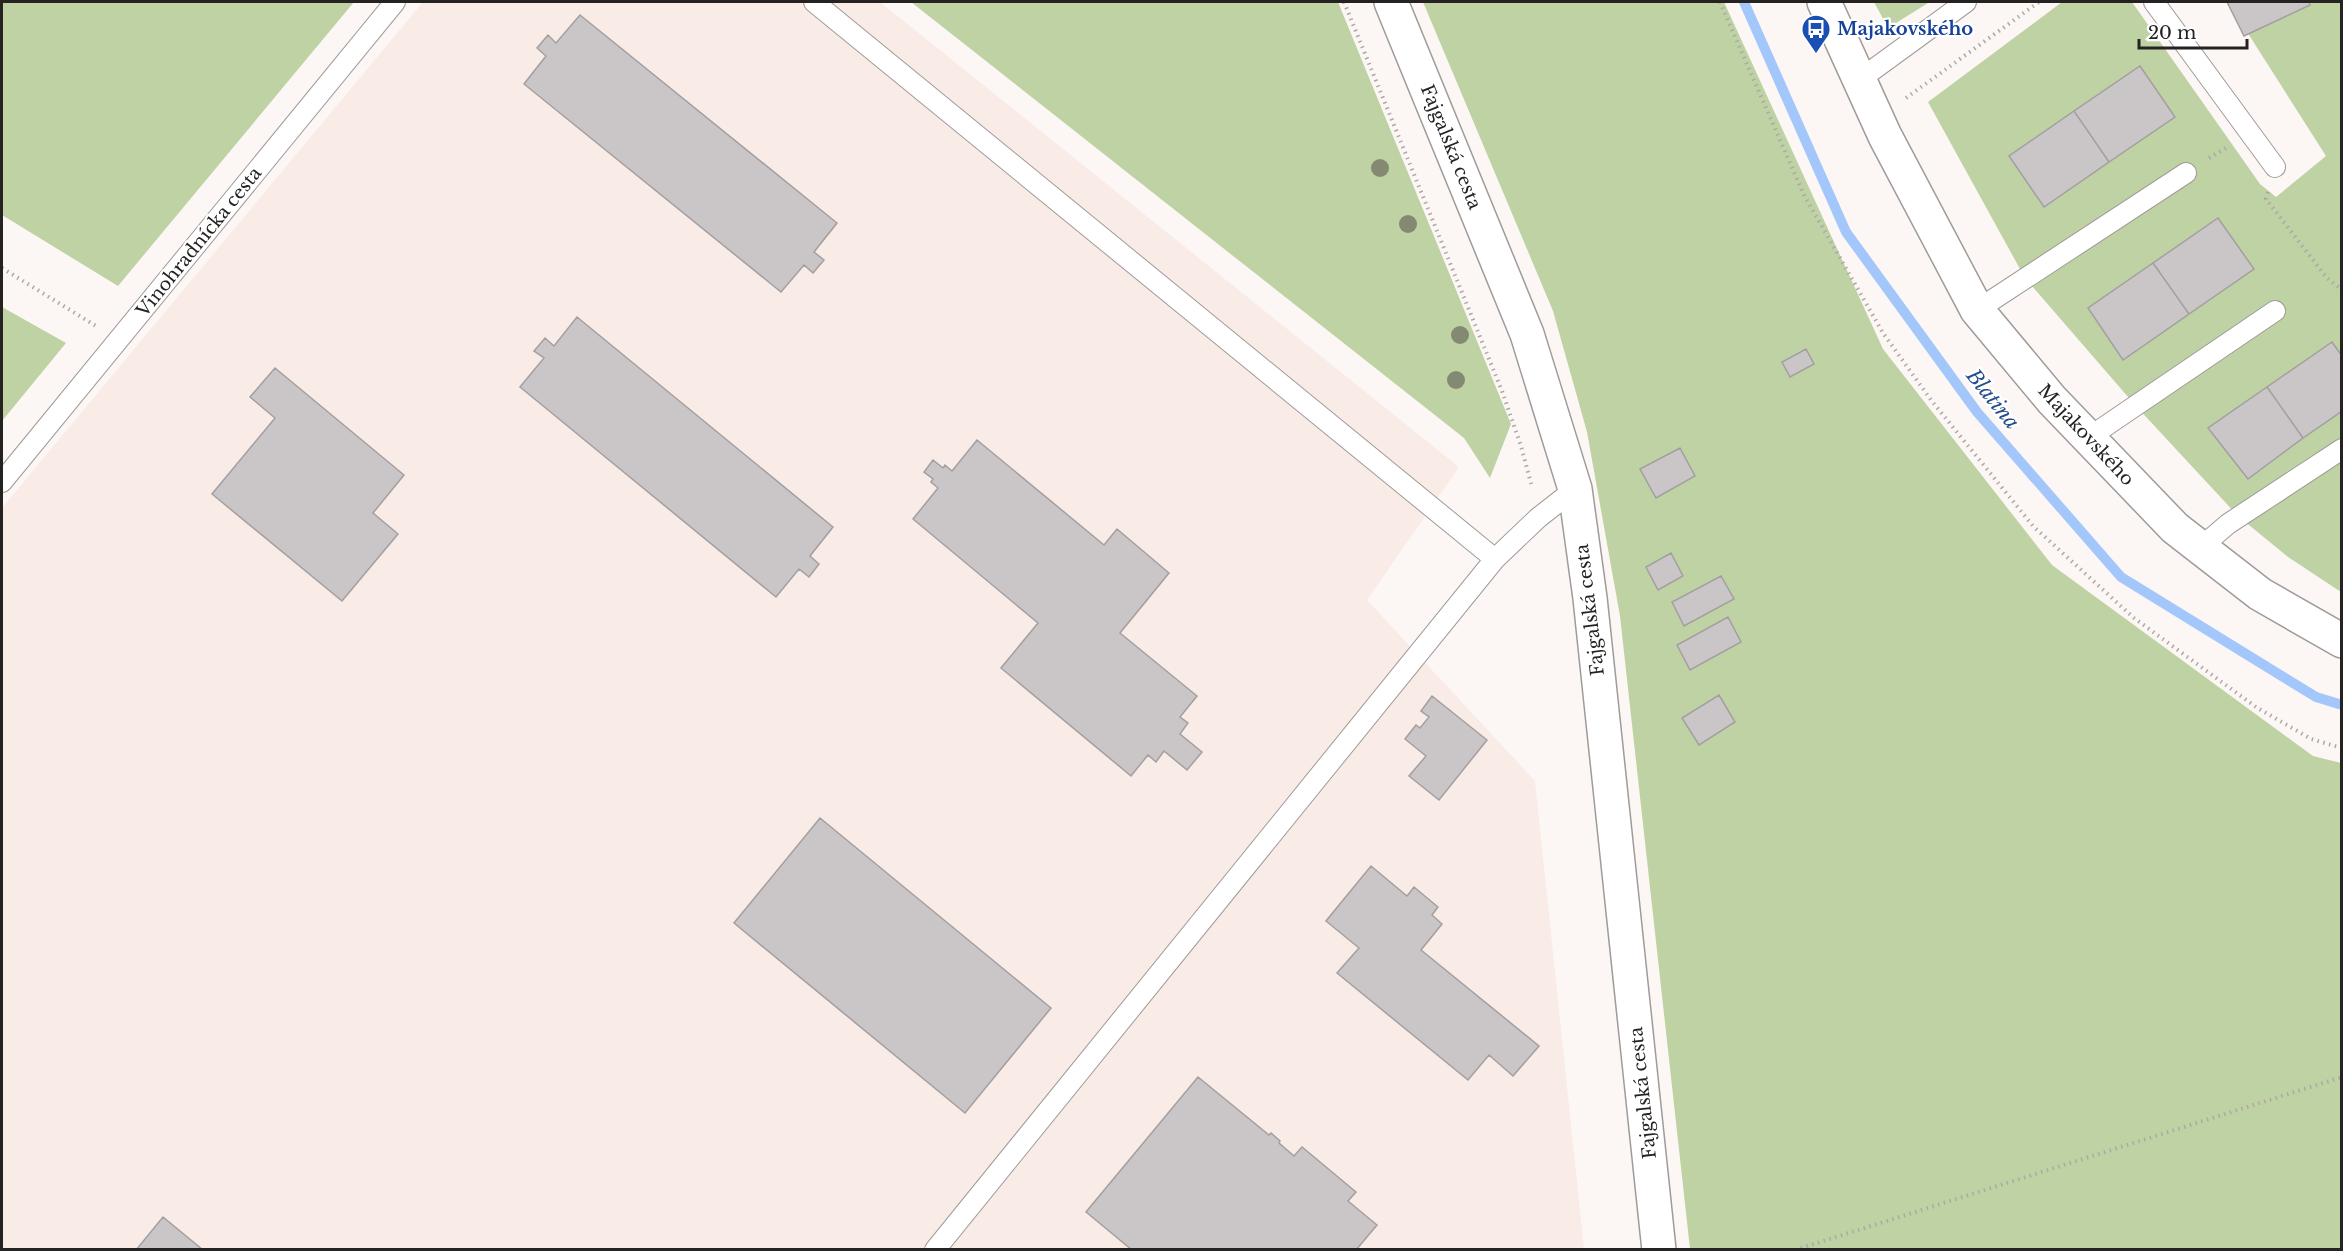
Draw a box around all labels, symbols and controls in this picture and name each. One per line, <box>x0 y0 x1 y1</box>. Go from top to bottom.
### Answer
scale bar <box>2139 12 2247 50</box>
bus stop icon: Majakovského <box>1800 13 1832 55</box>
place label: Majakovského <box>1837 18 1973 40</box>
text: 20 m <box>2148 22 2196 44</box>
street label: Fajgalská cesta <box>1416 81 1486 213</box>
street label: Vinohradnícka cesta <box>131 163 266 322</box>
water label: Blatina <box>1961 363 2024 434</box>
street label: Majakovského <box>2033 380 2139 490</box>
street label: Fajgalská cesta <box>1571 543 1609 677</box>
street label: Fajgalská cesta <box>1625 1026 1661 1160</box>

